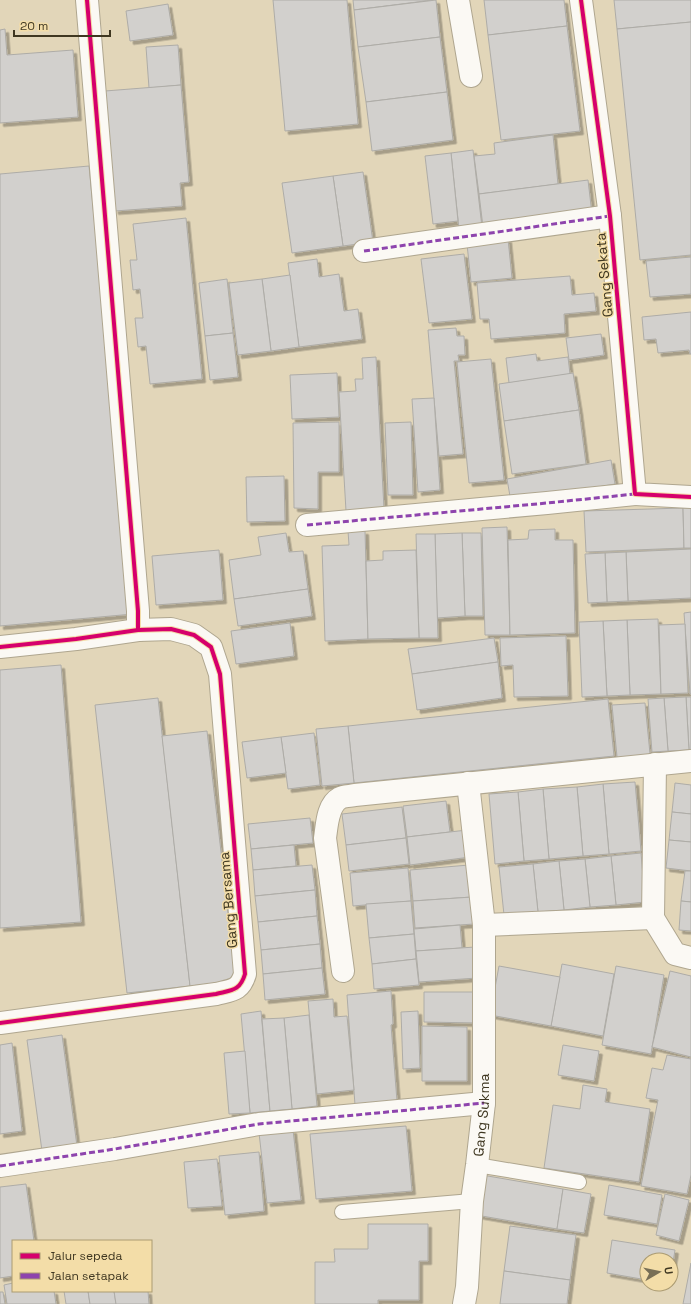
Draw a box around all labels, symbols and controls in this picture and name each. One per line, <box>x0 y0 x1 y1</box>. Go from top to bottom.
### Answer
scale bar <box>14 12 110 38</box>
text: 20 m <box>20 18 48 34</box>
street label: Gang Sekata <box>591 232 617 318</box>
street label: Gang Bersama <box>215 851 241 949</box>
street label: Gang Sukma <box>469 1073 493 1157</box>
legend <box>12 1240 152 1292</box>
text: Jalur sepeda <box>48 1248 123 1264</box>
north arrow <box>639 1252 679 1292</box>
text: U <box>661 1266 676 1275</box>
text: Jalan setapak <box>48 1268 129 1284</box>

